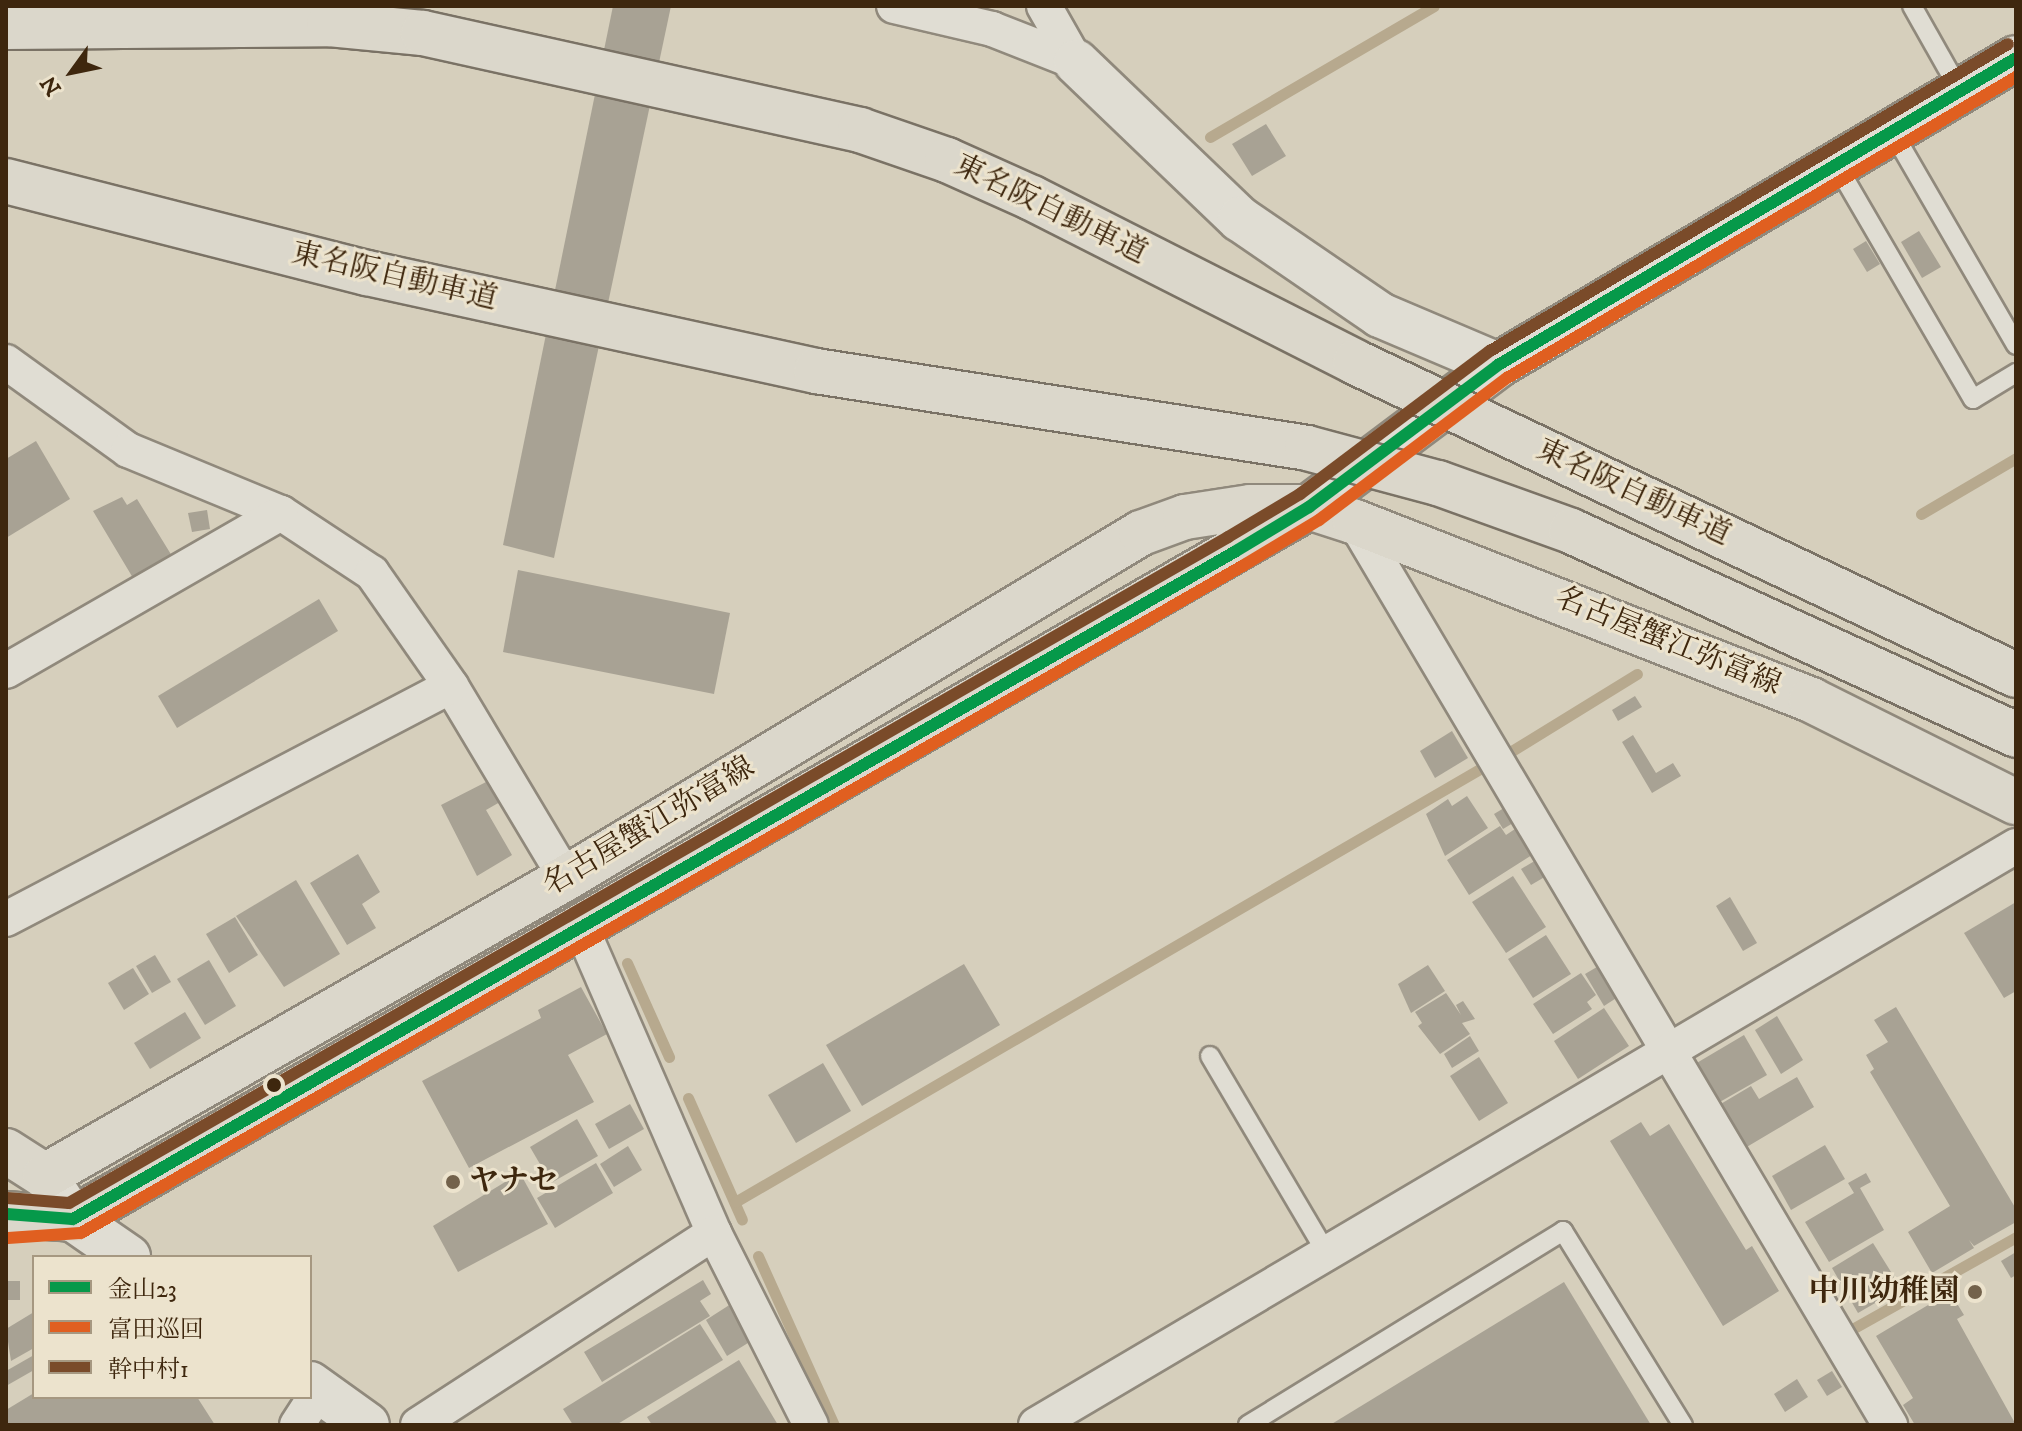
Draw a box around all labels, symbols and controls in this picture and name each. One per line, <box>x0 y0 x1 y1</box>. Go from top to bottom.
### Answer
north arrow <box>32 32 112 112</box>
text: N <box>35 70 68 100</box>
street label: 東名阪自動車道 <box>948 148 1152 272</box>
street label: 東名阪自動車道 <box>288 236 500 318</box>
street label: 東名阪自動車道 <box>1530 432 1736 554</box>
street label: 名古屋蟹江弥富線 <box>1550 580 1786 704</box>
street label: 名古屋蟹江弥富線 <box>537 750 761 904</box>
unlabelled marker <box>266 1077 282 1093</box>
place label: ヤナセ <box>469 1164 559 1200</box>
marker: ヤナセ <box>444 1173 462 1191</box>
legend <box>32 1255 312 1399</box>
place label: 中川幼稚園 <box>1809 1274 1959 1310</box>
text: 金山23 <box>108 1275 177 1305</box>
marker: 中川幼稚園 <box>1966 1283 1984 1301</box>
text: 富田巡回 <box>108 1315 204 1345</box>
text: 幹中村1 <box>108 1355 189 1385</box>

